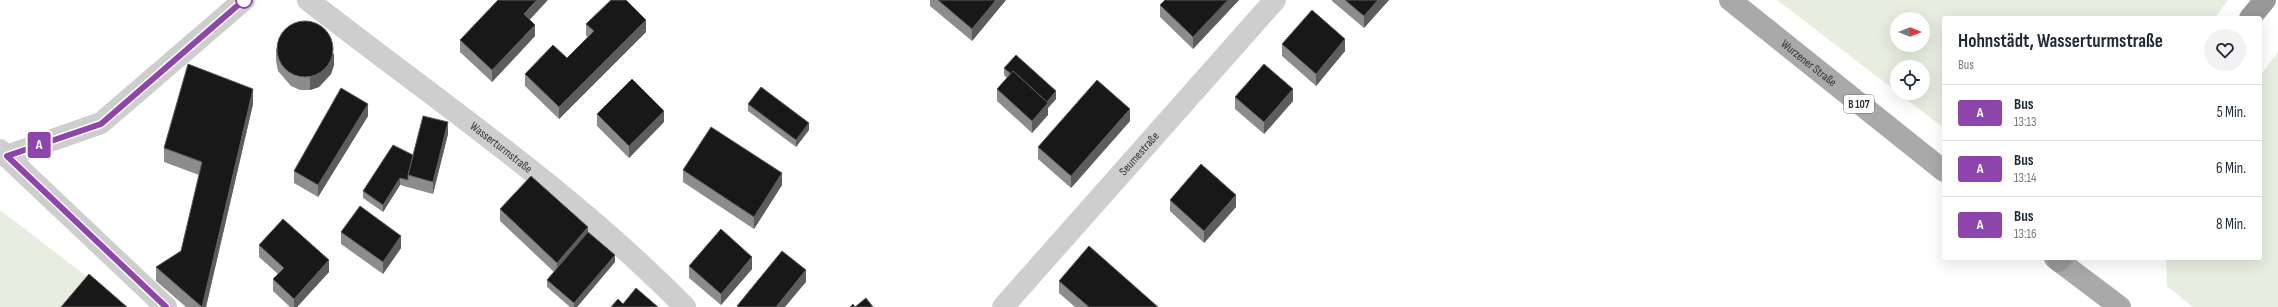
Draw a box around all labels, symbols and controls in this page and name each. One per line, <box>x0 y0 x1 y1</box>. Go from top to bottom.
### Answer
unlabelled marker <box>235 0 253 9</box>
north arrow <box>1890 12 1930 52</box>
map controls <box>1890 12 1930 100</box>
button: heart <box>2204 29 2246 71</box>
text: Hohnstädt, Wasserturmstraße <box>1958 30 2163 53</box>
street label: Wurzener Straße <box>1778 37 1840 90</box>
text: Bus <box>1958 57 1974 73</box>
button: locate <box>1890 60 1930 100</box>
road number: B 107 <box>1844 95 1874 113</box>
text: Bus <box>2014 95 2033 114</box>
text: 5 Min. <box>2217 103 2246 122</box>
text: A <box>1977 104 1983 121</box>
text: 13:13 <box>2014 114 2036 130</box>
street label: Wasserturmstraße <box>467 119 535 177</box>
street label: Seumestraße <box>1116 129 1163 179</box>
line badge: A <box>26 132 52 158</box>
text: A <box>36 136 42 153</box>
text: Bus <box>2014 151 2033 170</box>
text: 6 Min. <box>2216 159 2246 178</box>
text: A <box>1977 160 1983 177</box>
text: 13:14 <box>2014 170 2036 186</box>
text: Bus <box>2014 207 2033 226</box>
text: 8 Min. <box>2216 215 2246 234</box>
text: A <box>1977 216 1983 233</box>
text: 13:16 <box>2014 226 2037 242</box>

